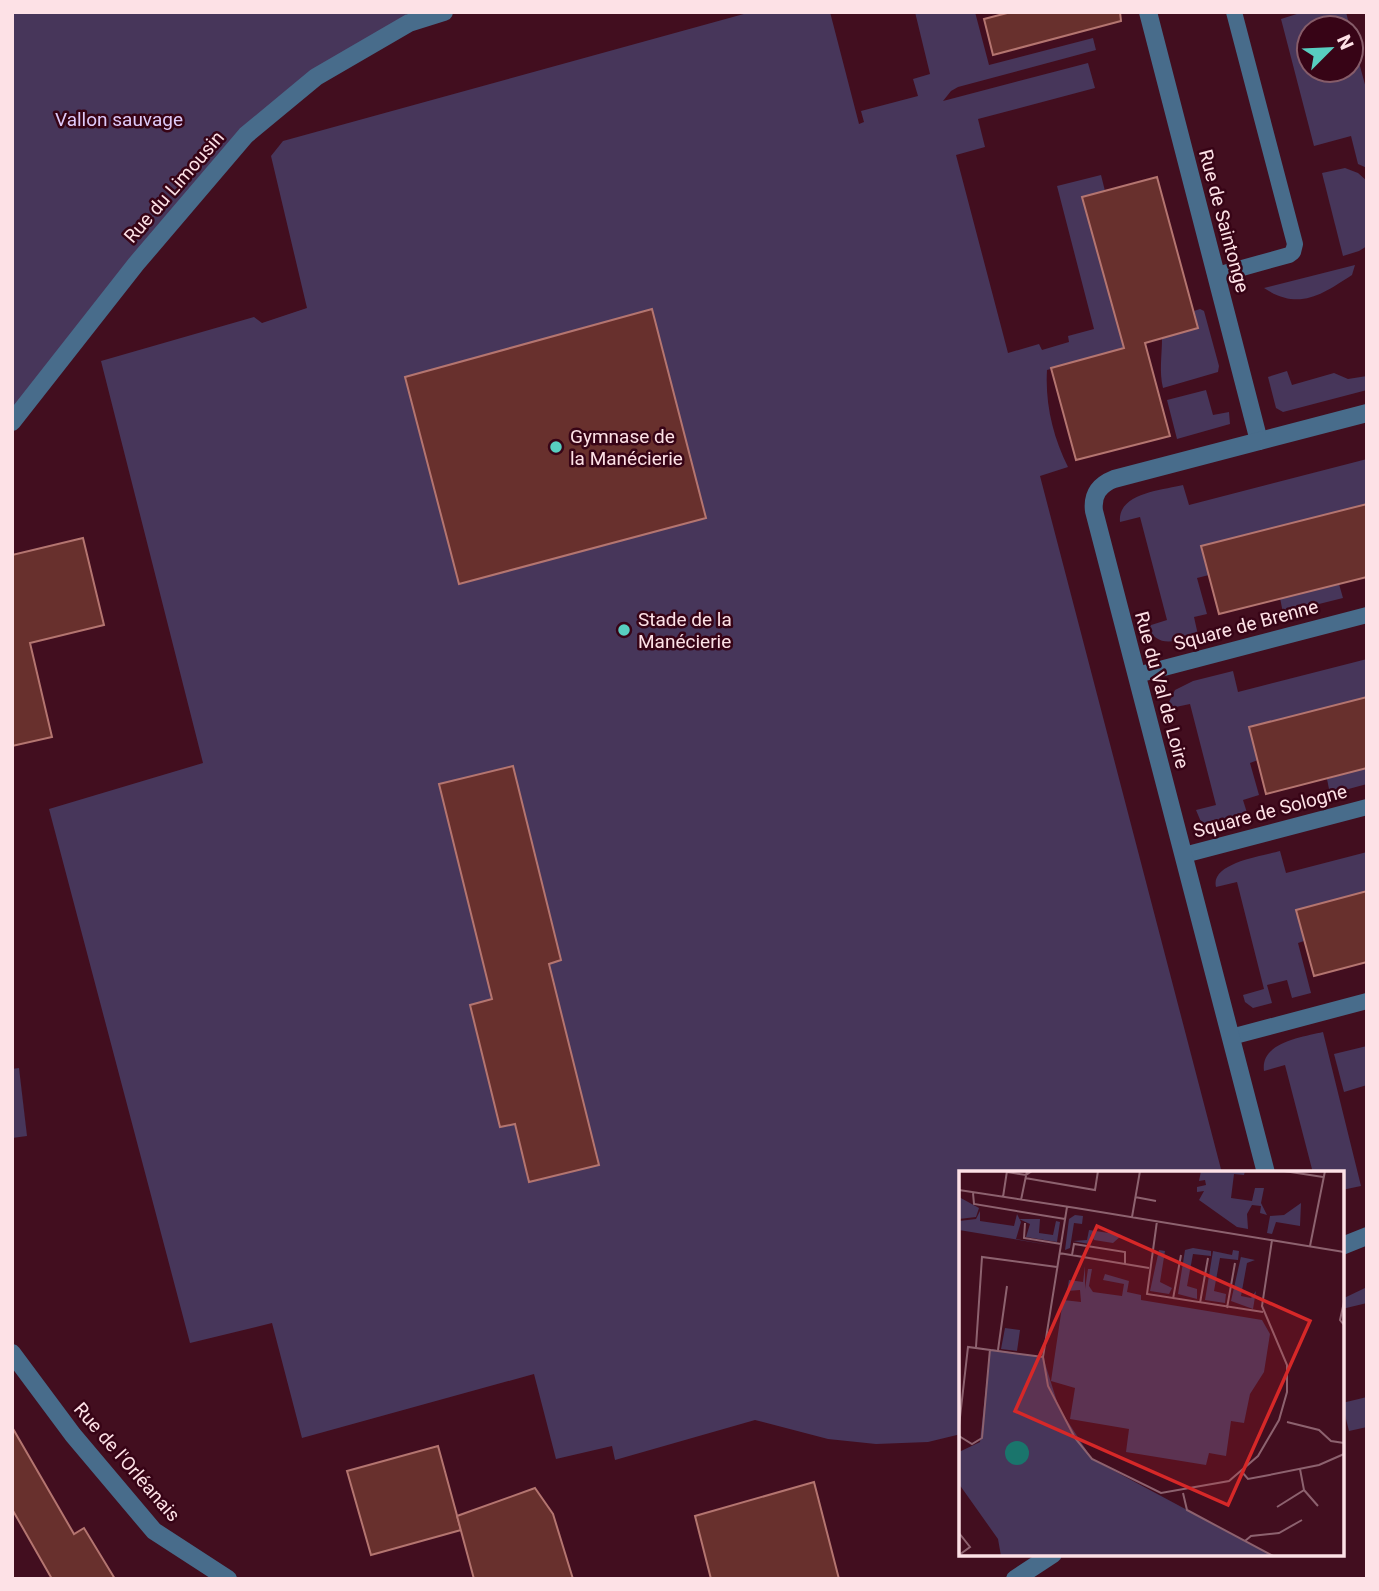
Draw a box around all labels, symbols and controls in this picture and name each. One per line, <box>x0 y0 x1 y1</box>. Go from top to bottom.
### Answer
north arrow <box>1295 14 1365 84</box>
text: N <box>1332 31 1358 53</box>
park label: Vallon sauvage <box>55 108 183 131</box>
street label: Rue du Limousin <box>119 126 229 248</box>
street label: Rue de Saintonge <box>1194 147 1254 295</box>
place label: Gymnase de la Manécierie <box>570 425 683 470</box>
marker: Gymnase de la Manécierie <box>548 439 564 455</box>
street label: Square de Brenne <box>1171 595 1321 655</box>
place label: Stade de la Manécierie <box>638 608 732 653</box>
street label: Rue du Val de Loire <box>1130 609 1194 771</box>
marker: Stade de la Manécierie <box>616 622 632 638</box>
street label: Square de Sologne <box>1191 779 1349 843</box>
inset map <box>959 1171 1344 1556</box>
street label: Rue de l'Orléanais <box>69 1398 185 1526</box>

